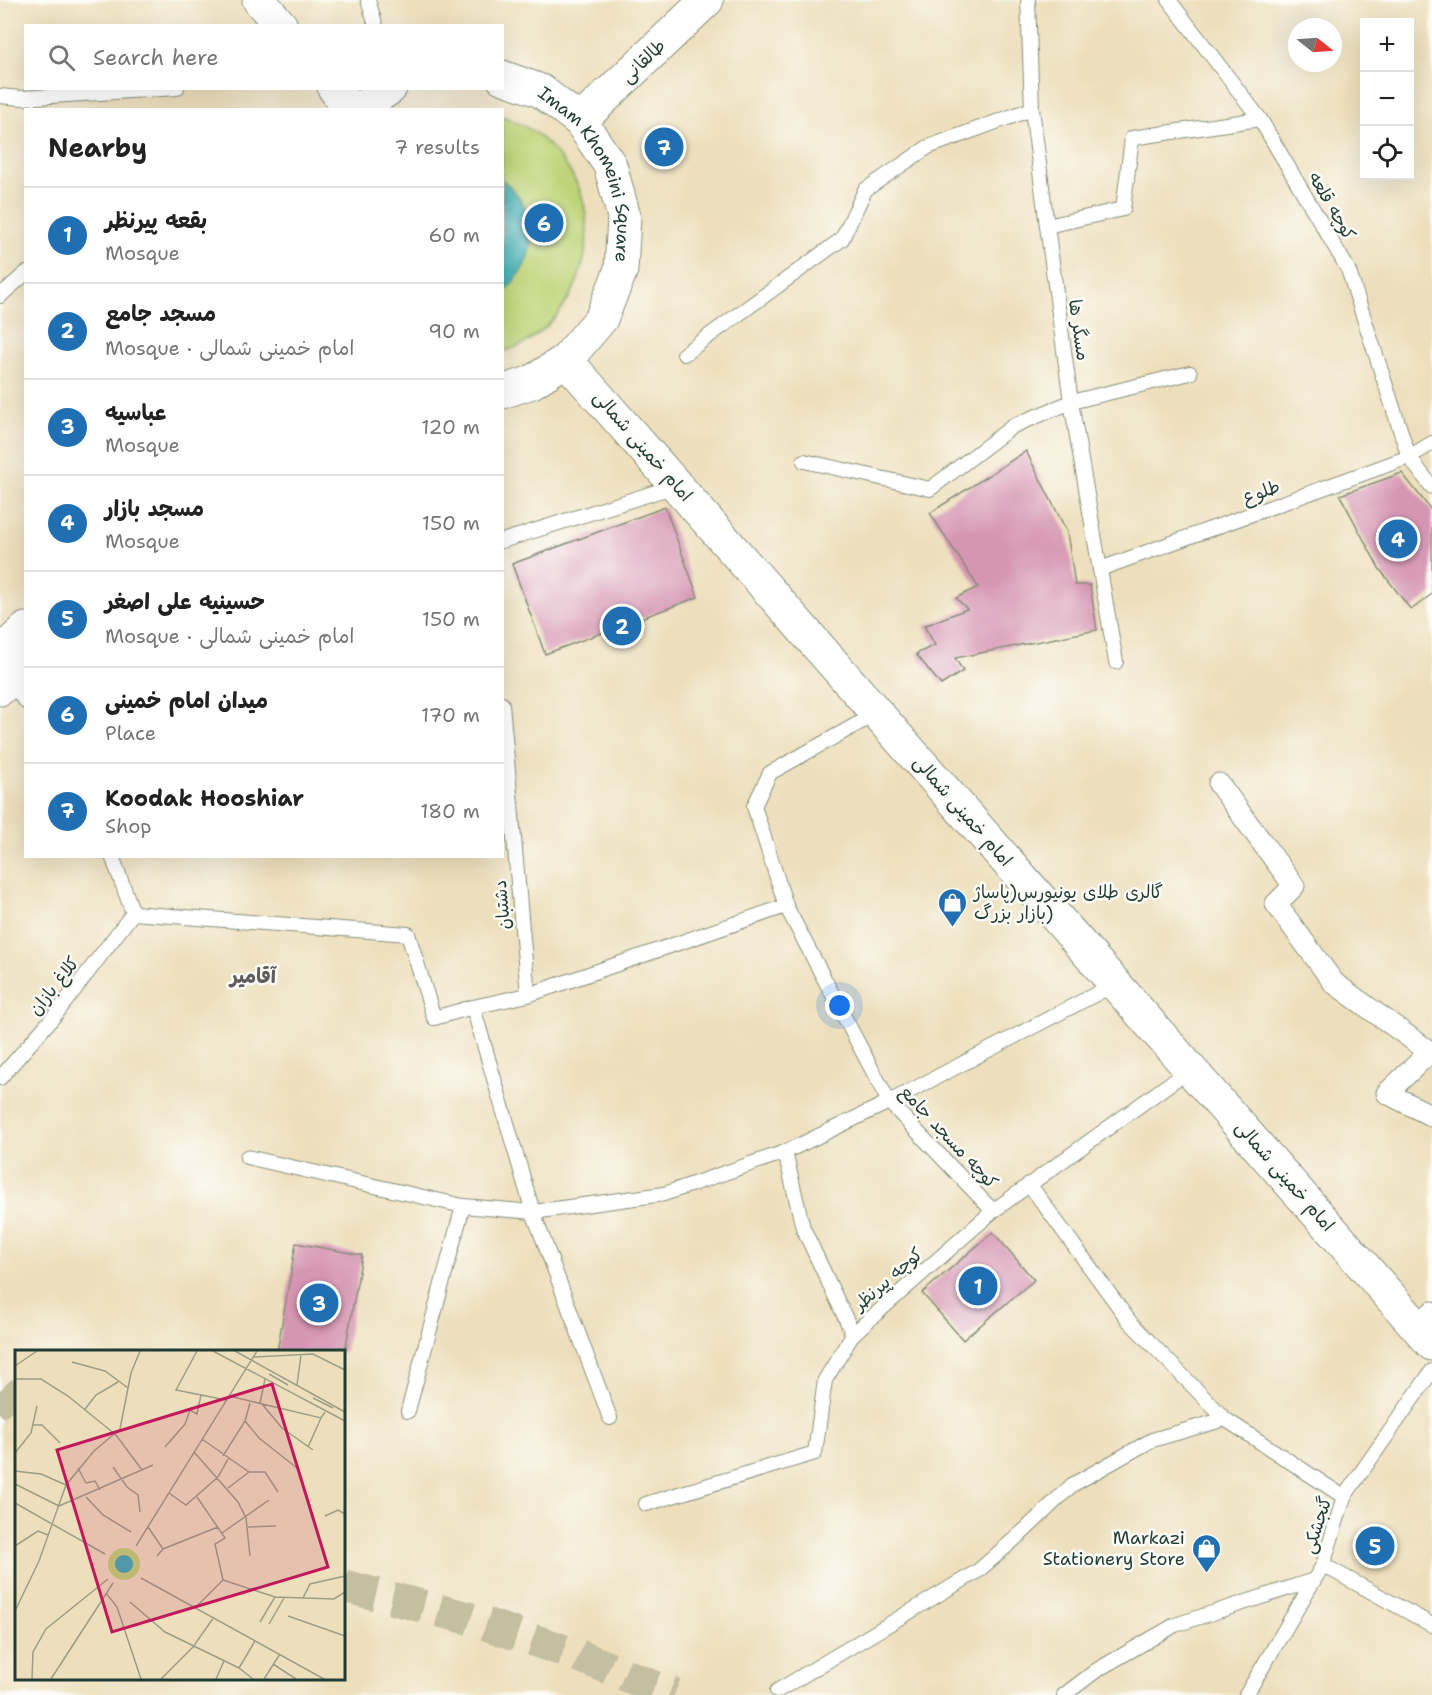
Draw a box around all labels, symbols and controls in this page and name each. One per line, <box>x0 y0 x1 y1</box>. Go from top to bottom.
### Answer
north arrow <box>1288 18 1342 72</box>
map controls <box>1360 18 1414 180</box>
button: + <box>1360 18 1414 72</box>
search box <box>24 24 504 90</box>
street label: طالقانی <box>615 34 671 88</box>
icon: search <box>45 41 78 74</box>
text: Search here <box>93 43 219 72</box>
button: − <box>1360 72 1414 126</box>
street label: Imam Khomeini Square <box>533 81 636 263</box>
pin: 7 <box>644 124 684 170</box>
button: locate <box>1360 126 1414 180</box>
text: Nearby <box>48 130 147 165</box>
text: 7 results <box>394 134 480 160</box>
street label: کوچه قلعه <box>1303 167 1361 245</box>
pin: 6 <box>524 200 564 246</box>
text: بقعه پیرنظر <box>105 206 207 235</box>
text: 1 <box>63 222 72 248</box>
text: 60 m <box>428 222 480 248</box>
text: Mosque <box>105 240 180 266</box>
street label: مسگر ها <box>1063 298 1095 362</box>
text: مسجد جامع <box>105 299 216 328</box>
text: 2 <box>61 318 75 344</box>
text: 90 m <box>428 318 480 344</box>
text: Mosque · امام خمینی شمالی <box>105 335 354 361</box>
street label: امام خمینی شمالی <box>587 385 698 508</box>
text: عباسیه <box>105 398 166 427</box>
text: 3 <box>61 414 75 440</box>
text: 120 m <box>421 414 480 440</box>
text: Mosque <box>105 432 180 458</box>
street label: طلوع <box>1239 474 1283 510</box>
text: مسجد بازار <box>105 494 204 523</box>
text: 4 <box>61 510 75 536</box>
text: 150 m <box>422 510 480 536</box>
pin: 4 <box>1378 516 1418 562</box>
text: Mosque <box>105 528 180 554</box>
text: حسینیه علی اصغر <box>105 587 265 616</box>
pin: 2 <box>602 604 642 648</box>
text: 5 <box>61 606 74 632</box>
text: 150 m <box>422 606 480 632</box>
text: Mosque · امام خمینی شمالی <box>105 623 354 649</box>
text: میدان امام خمینی <box>105 686 268 715</box>
text: 6 <box>61 702 75 728</box>
text: 170 m <box>421 702 480 728</box>
text: Place <box>105 720 156 746</box>
street label: امام خمینی شمالی <box>907 750 1018 873</box>
text: Koodak Hooshiar <box>105 784 304 813</box>
text: 7 <box>61 798 75 824</box>
text: 180 m <box>420 798 480 824</box>
text: Shop <box>105 813 152 839</box>
street label: دشتبان <box>488 879 516 931</box>
place label: گالری طلای یونیورس(پاساژ بازار بزرگ) <box>972 880 1163 925</box>
shop icon: گالری طلای یونیورس(پاساژ بازار بزرگ) <box>937 886 969 928</box>
street label: کلاغ بازان <box>23 951 85 1021</box>
district label: آقامیر <box>228 963 278 989</box>
your location <box>825 991 854 1020</box>
street label: کوچه مسجد جامع <box>894 1080 1004 1195</box>
street label: امام خمینی شمالی <box>1229 1115 1340 1238</box>
street label: کوچه پیرنظر <box>847 1242 928 1317</box>
pin: 1 <box>958 1264 998 1308</box>
pin: 3 <box>300 1280 338 1326</box>
inset map <box>15 1350 345 1680</box>
street label: گنجشکی <box>1297 1493 1338 1557</box>
pin: 5 <box>1356 1524 1394 1568</box>
place label: Markazi Stationery Store <box>1043 1526 1185 1571</box>
shop icon: Markazi Stationery Store <box>1190 1532 1222 1574</box>

